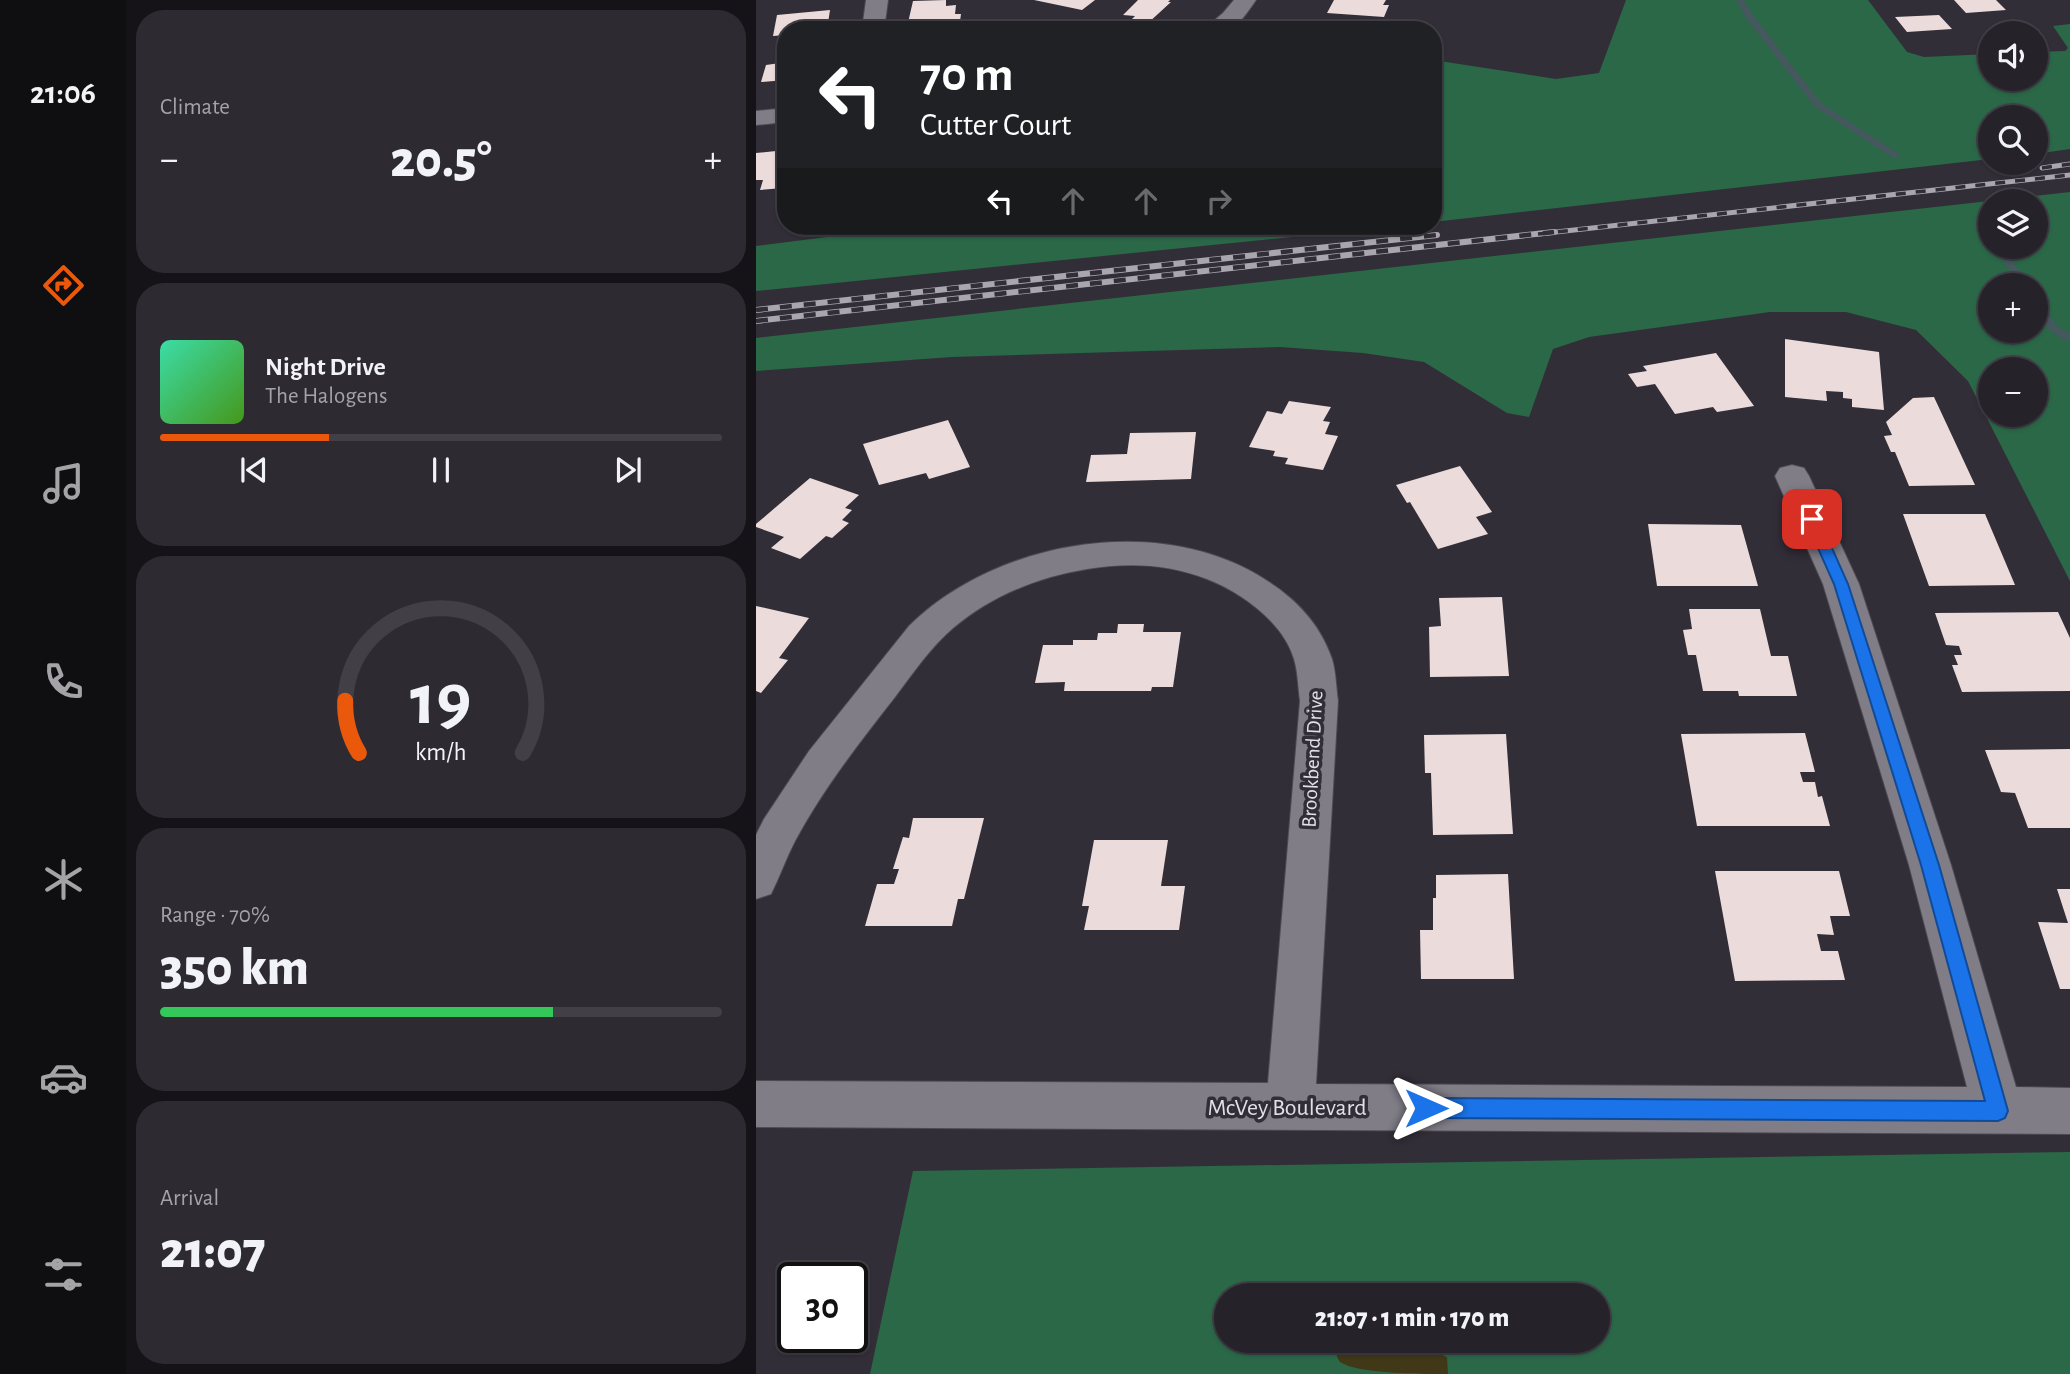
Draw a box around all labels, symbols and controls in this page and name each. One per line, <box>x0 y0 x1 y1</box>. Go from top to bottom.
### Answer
map controls <box>1978 21 2048 427</box>
button: sound <box>1978 21 2048 91</box>
icon: left <box>805 49 896 140</box>
text: 70 m <box>920 51 1014 100</box>
text: 21:06 <box>30 77 96 109</box>
text: Climate <box>160 96 230 119</box>
button: search <box>1978 105 2048 175</box>
text: Cutter Court <box>920 109 1071 141</box>
text: 20.5° <box>390 134 492 186</box>
text: − <box>160 141 178 179</box>
text: + <box>704 141 722 179</box>
icon: left <box>981 182 1019 220</box>
icon: ahead <box>1054 182 1092 220</box>
icon: ahead <box>1127 182 1165 220</box>
icon: right <box>1200 182 1238 220</box>
button: layers <box>1978 189 2048 259</box>
icon: directions <box>39 261 88 310</box>
button: + <box>1978 273 2048 343</box>
text: Night Drive <box>265 354 386 380</box>
button: − <box>1978 357 2048 427</box>
text: The Halogens <box>265 385 387 408</box>
icon: previous <box>235 451 273 489</box>
icon: pause <box>422 451 460 489</box>
icon: next <box>609 451 647 489</box>
icon: music <box>39 459 88 508</box>
pin <box>1782 489 1842 549</box>
icon: arrive <box>1793 500 1831 538</box>
icon: phone <box>39 657 88 706</box>
text: 19 <box>410 665 472 738</box>
street label: Brookbend Drive <box>1298 690 1327 828</box>
text: km/h <box>415 740 467 765</box>
icon: climate <box>39 855 88 904</box>
text: Range · 70% <box>160 904 270 927</box>
text: 350 km <box>160 942 309 994</box>
icon: car <box>39 1053 88 1102</box>
position arrow <box>1389 1071 1463 1145</box>
street label: McVey Boulevard <box>1207 1096 1367 1120</box>
text: Arrival <box>160 1187 219 1210</box>
text: 21:07 <box>160 1225 266 1277</box>
icon: filters <box>39 1250 88 1299</box>
speed limit sign: 30 <box>777 1262 868 1353</box>
text: 21:07 · 1 min · 170 m <box>1315 1305 1509 1331</box>

